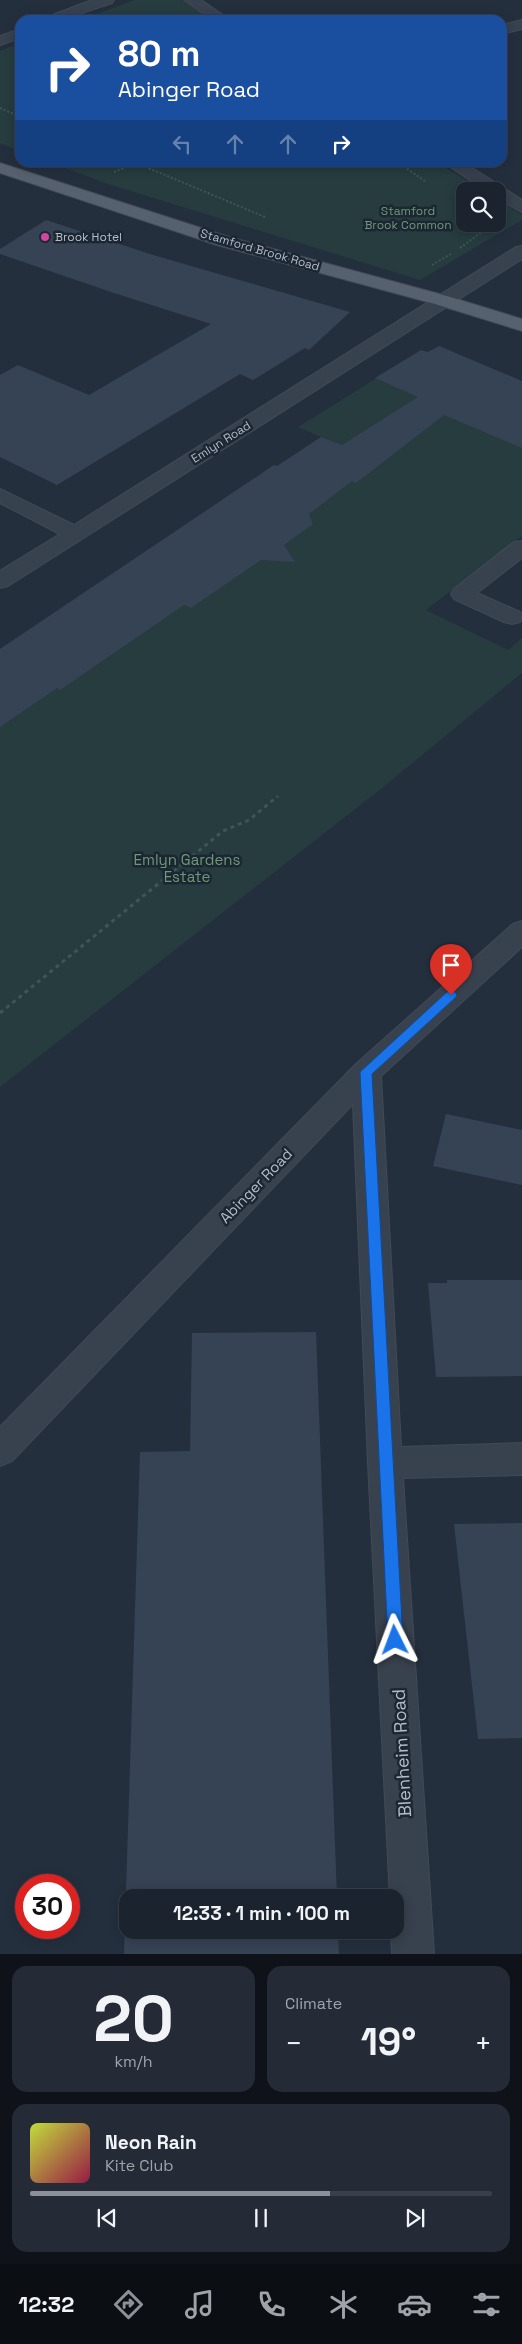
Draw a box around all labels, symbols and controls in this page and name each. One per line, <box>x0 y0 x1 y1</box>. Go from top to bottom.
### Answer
text: 80 m <box>118 32 200 76</box>
icon: right <box>35 35 100 100</box>
text: Abinger Road <box>118 75 260 103</box>
icon: left <box>168 130 196 158</box>
icon: ahead <box>221 130 249 158</box>
icon: ahead <box>274 130 302 158</box>
icon: right <box>327 130 355 158</box>
map controls <box>456 182 506 232</box>
button: search <box>456 182 506 232</box>
park label: Stamford Brook Common <box>364 203 452 233</box>
street label: Stamford Brook Road <box>198 225 322 275</box>
place label: Brook Hotel <box>55 229 122 245</box>
marker: Brook Hotel <box>39 231 51 243</box>
street label: Emlyn Road <box>188 417 254 467</box>
park label: Emlyn Gardens Estate <box>134 850 240 886</box>
pin <box>430 944 472 995</box>
icon: arrive <box>437 951 465 979</box>
street label: Abinger Road <box>215 1144 296 1227</box>
position arrow <box>368 1613 420 1665</box>
street label: Blenheim Road <box>387 1688 416 1818</box>
speed limit sign: 30 <box>15 1874 80 1939</box>
text: 12:33 · 1 min · 100 m <box>173 1901 350 1926</box>
text: 20 <box>93 1977 174 2060</box>
text: Climate <box>285 1993 342 2014</box>
text: 19° <box>361 2018 416 2066</box>
text: − <box>285 2025 302 2061</box>
text: + <box>475 2025 492 2061</box>
text: km/h <box>114 2051 153 2072</box>
text: Neon Rain <box>105 2130 197 2155</box>
text: Kite Club <box>105 2155 174 2176</box>
icon: previous <box>93 2204 121 2232</box>
icon: pause <box>247 2204 275 2232</box>
icon: next <box>401 2204 429 2232</box>
icon: directions <box>111 2287 146 2322</box>
icon: music <box>182 2287 217 2322</box>
icon: phone <box>254 2287 289 2322</box>
icon: climate <box>326 2287 361 2322</box>
icon: car <box>397 2287 432 2322</box>
icon: filters <box>469 2287 504 2322</box>
text: 12:32 <box>18 2290 74 2318</box>

